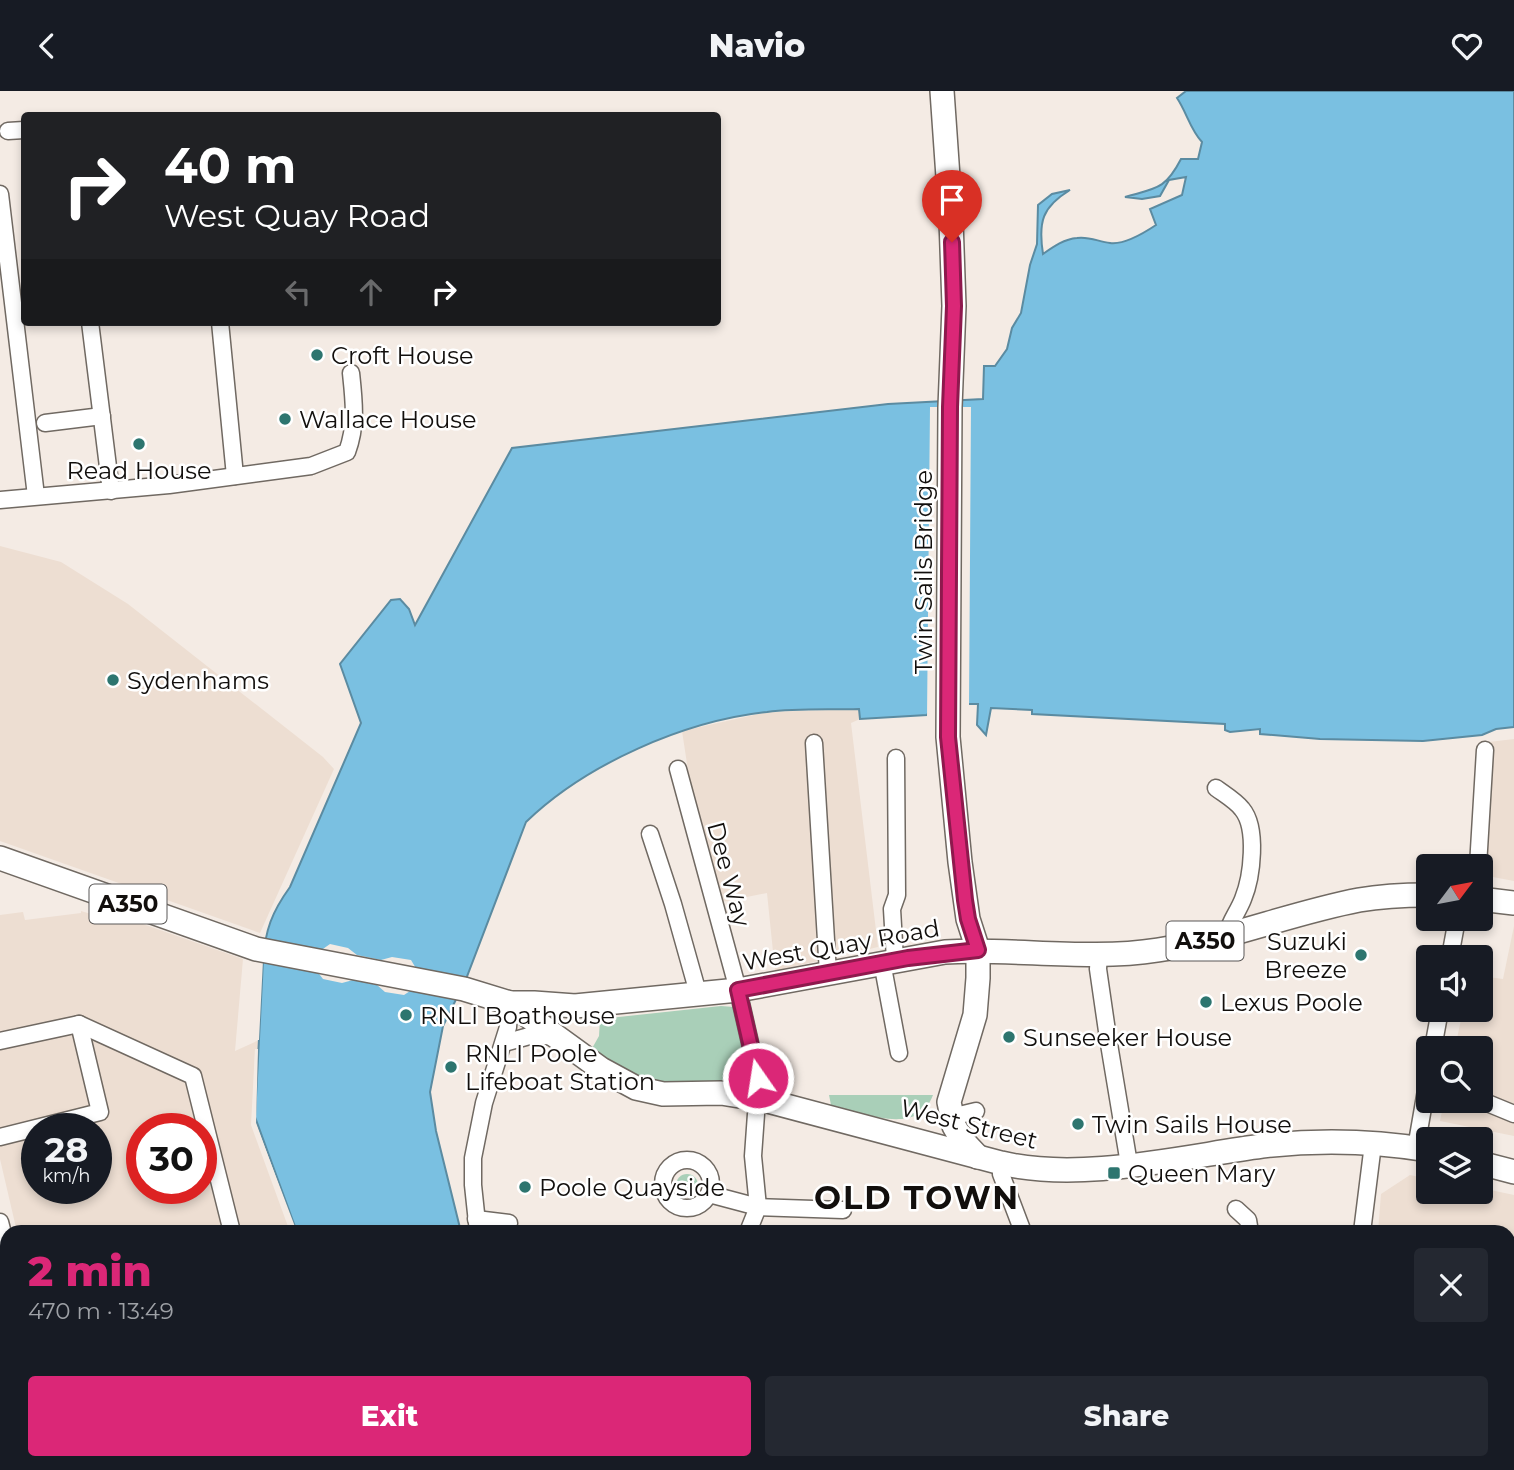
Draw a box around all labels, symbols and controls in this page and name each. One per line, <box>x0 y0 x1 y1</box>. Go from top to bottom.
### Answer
text: Navio <box>709 26 805 65</box>
icon: back <box>28 27 66 65</box>
icon: heart <box>1448 27 1486 65</box>
text: 40 m <box>164 136 296 195</box>
icon: right <box>49 140 140 231</box>
pin <box>922 170 982 242</box>
icon: arrive <box>933 181 971 219</box>
text: West Quay Road <box>164 196 430 235</box>
icon: left <box>279 273 317 311</box>
icon: ahead <box>352 273 390 311</box>
icon: right <box>425 273 463 311</box>
place label: Croft House <box>331 341 473 370</box>
marker: Croft House <box>309 347 325 363</box>
place label: Wallace House <box>299 405 477 434</box>
marker: Wallace House <box>277 411 293 427</box>
marker: Read House <box>131 436 147 452</box>
place label: Read House <box>66 456 212 485</box>
street label: Twin Sails Bridge <box>909 470 938 674</box>
place label: Sydenhams <box>127 666 269 695</box>
marker: Sydenhams <box>105 672 121 688</box>
street label: Dee Way <box>701 818 757 930</box>
north arrow <box>1416 854 1493 931</box>
map controls <box>1416 854 1493 1204</box>
road number: A350 <box>90 884 166 923</box>
street label: West Quay Road <box>740 913 942 977</box>
road number: A350 <box>1166 921 1244 961</box>
place label: Suzuki Breeze <box>1264 927 1347 984</box>
button: sound <box>1416 945 1493 1022</box>
marker: Suzuki Breeze <box>1353 947 1369 963</box>
place label: Lexus Poole <box>1220 988 1363 1017</box>
marker: Lexus Poole <box>1198 994 1214 1010</box>
place label: RNLI Boathouse <box>420 1001 615 1030</box>
marker: RNLI Boathouse <box>398 1007 414 1023</box>
place label: Sunseeker House <box>1023 1023 1232 1052</box>
marker: Sunseeker House <box>1001 1029 1017 1045</box>
button: search <box>1416 1036 1493 1113</box>
place label: RNLI Poole Lifeboat Station <box>465 1039 655 1096</box>
position arrow <box>721 1041 795 1115</box>
marker: RNLI Poole Lifeboat Station <box>443 1059 459 1075</box>
street label: West Street <box>897 1093 1041 1155</box>
place label: Twin Sails House <box>1092 1110 1292 1139</box>
speed limit sign: 30 <box>126 1113 217 1204</box>
marker: Twin Sails House <box>1070 1116 1086 1132</box>
button: layers <box>1416 1127 1493 1204</box>
text: 28 <box>45 1128 88 1171</box>
place label: Queen Mary <box>1128 1159 1275 1188</box>
text: km/h <box>42 1165 91 1187</box>
marker: Queen Mary <box>1106 1165 1122 1181</box>
place label: Poole Quayside <box>539 1173 725 1202</box>
district label: OLD TOWN <box>814 1178 1020 1217</box>
marker: Poole Quayside <box>517 1179 533 1195</box>
text: 2 min <box>28 1245 152 1297</box>
button: close <box>1414 1248 1488 1322</box>
text: 470 m · 13:49 <box>28 1297 174 1325</box>
button: Exit <box>28 1376 751 1456</box>
button: Share <box>765 1376 1488 1456</box>

